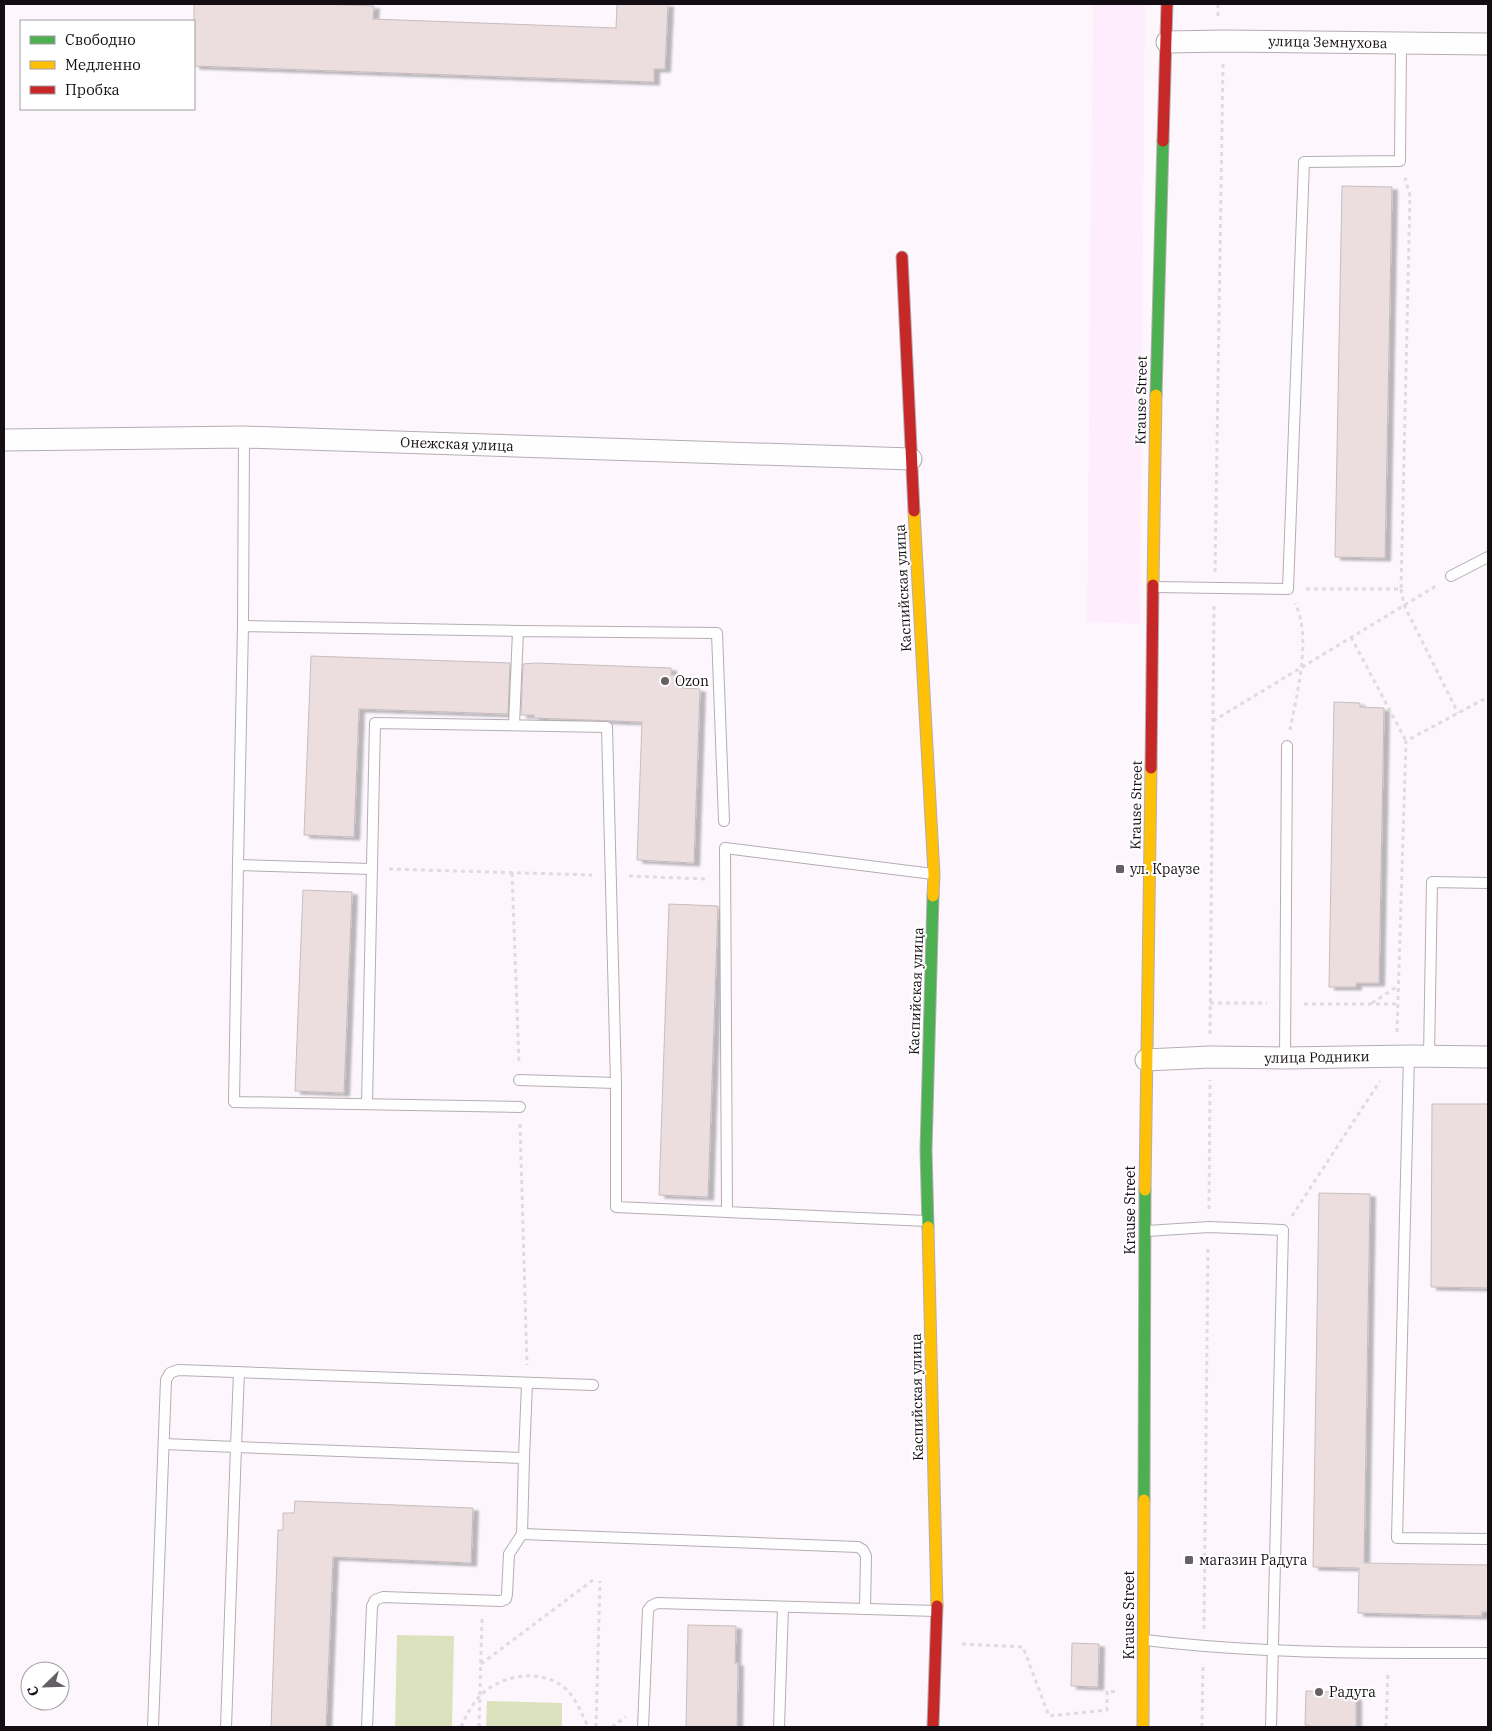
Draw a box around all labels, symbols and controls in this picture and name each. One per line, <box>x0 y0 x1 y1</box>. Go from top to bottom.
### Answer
legend <box>20 20 195 110</box>
text: Свободно <box>65 30 136 49</box>
street label: улица Земнухова <box>1268 32 1388 52</box>
text: Медленно <box>65 55 141 74</box>
text: Пробка <box>65 80 120 99</box>
street label: Krause Street <box>1131 355 1151 445</box>
street label: Онежская улица <box>400 433 514 455</box>
street label: Каспийская улица <box>891 523 915 652</box>
place label: Ozon <box>675 672 709 690</box>
marker: Ozon <box>659 675 671 687</box>
street label: Krause Street <box>1126 760 1146 850</box>
place label: ул. Краузе <box>1130 860 1200 878</box>
marker: ул. Краузе <box>1114 863 1126 875</box>
street label: Каспийская улица <box>905 926 927 1055</box>
street label: улица Родники <box>1264 1047 1370 1067</box>
street label: Krause Street <box>1121 1165 1139 1255</box>
street label: Каспийская улица <box>907 1333 927 1461</box>
place label: магазин Радуга <box>1199 1551 1308 1569</box>
marker: магазин Радуга <box>1183 1554 1195 1566</box>
street label: Krause Street <box>1120 1570 1138 1660</box>
north arrow <box>20 1661 70 1711</box>
text: С <box>23 1683 43 1699</box>
place label: Радуга <box>1329 1683 1376 1701</box>
marker: Радуга <box>1313 1686 1325 1698</box>

